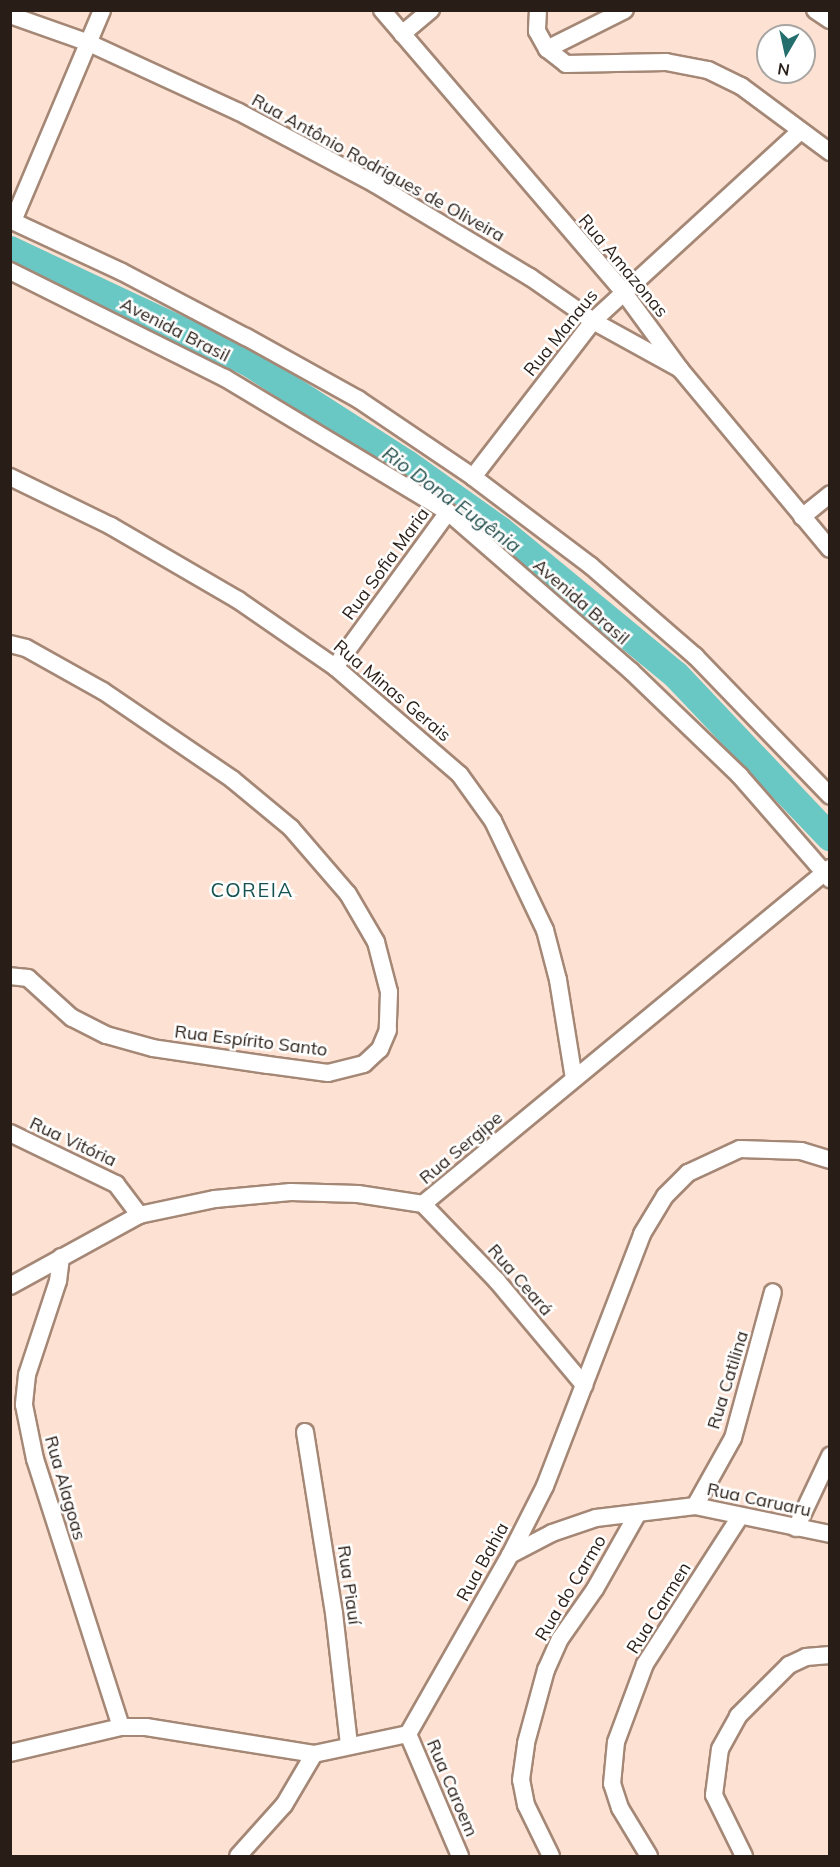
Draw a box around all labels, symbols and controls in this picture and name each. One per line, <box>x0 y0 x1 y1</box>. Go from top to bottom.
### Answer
north arrow <box>756 24 816 84</box>
text: N <box>776 59 791 81</box>
street label: Rua Antônio Rodrigues de Oliveira <box>248 89 508 247</box>
street label: Rua Amazonas <box>574 210 672 322</box>
street label: Rua Manaus <box>519 285 603 381</box>
street label: Avenida Brasil <box>117 293 233 367</box>
water label: Rio Dona Eugênia <box>378 441 526 557</box>
street label: Rua Sofia Maria <box>338 504 434 624</box>
street label: Avenida Brasil <box>529 554 633 650</box>
street label: Rua Minas Gerais <box>329 636 455 746</box>
district label: COREIA <box>210 877 294 901</box>
street label: Rua Espírito Santo <box>173 1021 329 1061</box>
street label: Rua Sergipe <box>415 1107 507 1189</box>
street label: Rua Vitória <box>26 1112 120 1172</box>
street label: Rua Ceará <box>483 1240 557 1320</box>
street label: Rua Catilina <box>703 1328 753 1432</box>
street label: Rua Alagoas <box>40 1433 90 1543</box>
street label: Rua Caruaru <box>705 1478 813 1522</box>
street label: Rua Bahia <box>452 1519 514 1605</box>
street label: Rua do Carmo <box>531 1531 611 1645</box>
street label: Rua Piauí <box>333 1544 365 1626</box>
street label: Rua Carmen <box>622 1558 696 1658</box>
street label: Rua Caroem <box>422 1736 482 1840</box>

